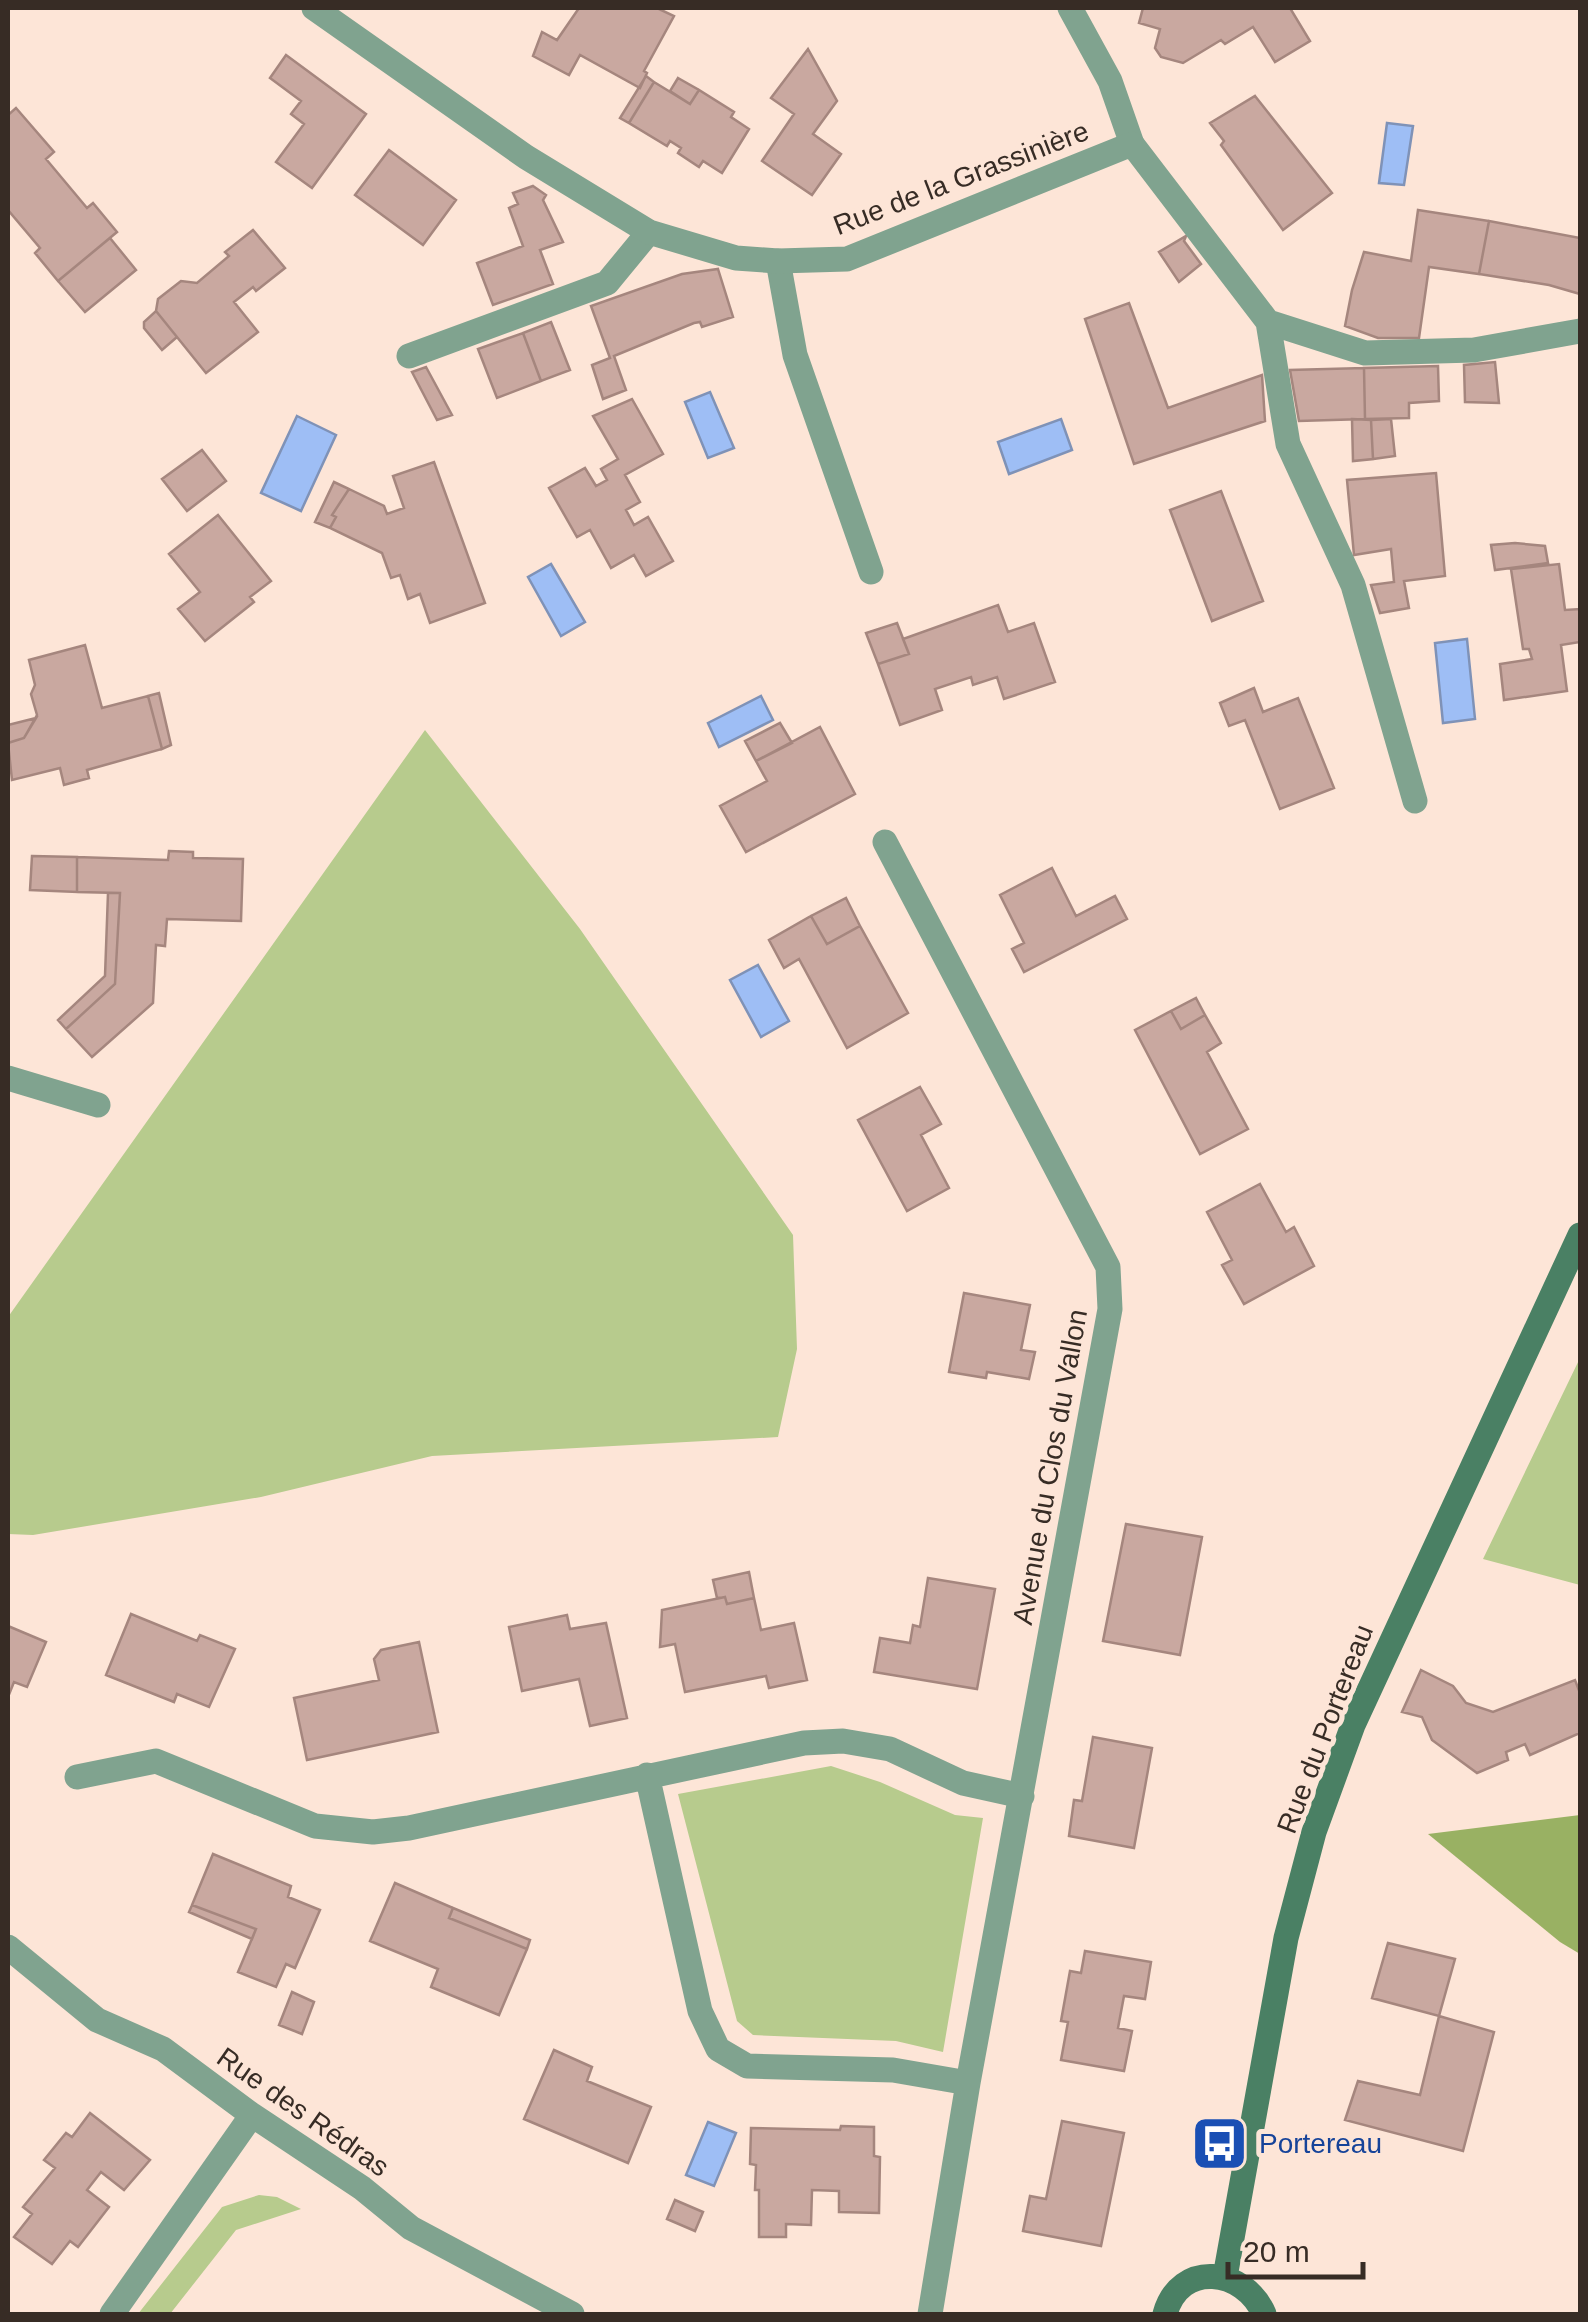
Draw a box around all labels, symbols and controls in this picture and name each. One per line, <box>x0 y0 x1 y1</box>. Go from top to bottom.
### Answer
street label: Rue de la Grassinière <box>829 115 1093 241</box>
street label: Avenue du Clos du Vallon <box>1007 1307 1093 1627</box>
street label: Rue du Portereau <box>1271 1620 1379 1838</box>
street label: Rue des Rédras <box>211 2041 395 2183</box>
bus stop icon: Portereau <box>1190 2113 1250 2173</box>
place label: Portereau <box>1259 2128 1382 2159</box>
scale bar <box>1228 2217 1363 2279</box>
text: 20 m <box>1243 2235 1310 2268</box>

